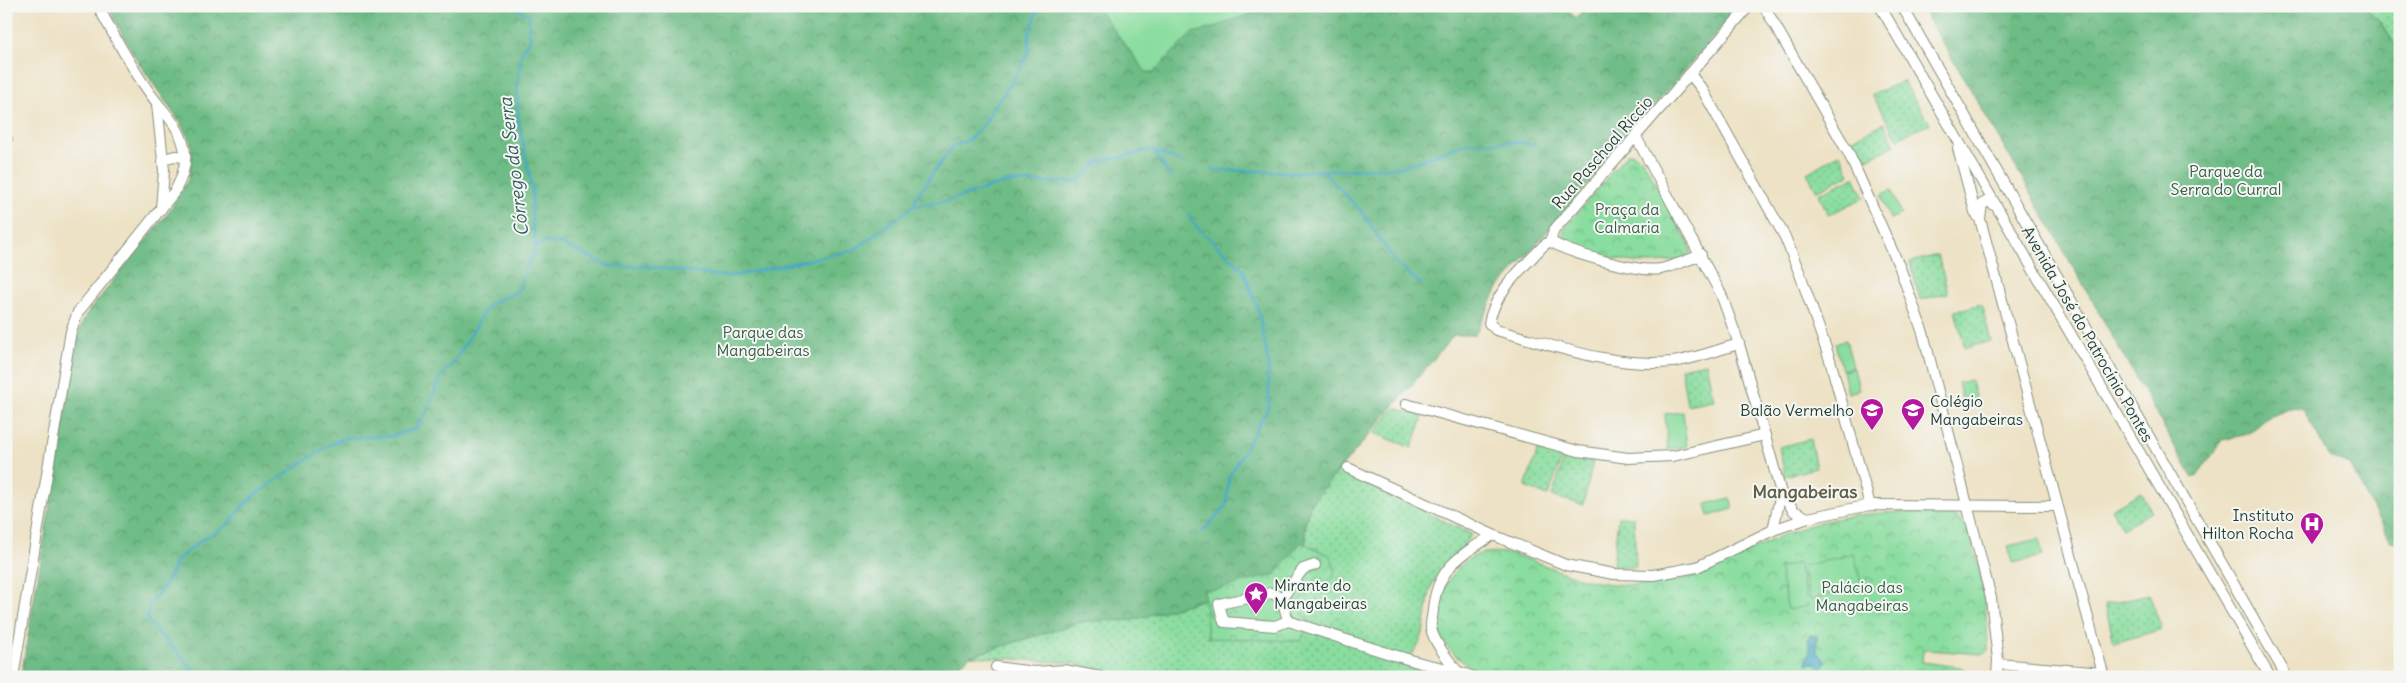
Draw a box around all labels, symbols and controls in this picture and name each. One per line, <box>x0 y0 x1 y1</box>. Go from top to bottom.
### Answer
street label: Rua Paschoal Riccio <box>1547 91 1657 213</box>
water label: Córrego da Serra <box>493 95 533 238</box>
park label: Parque da Serra do Curral <box>2171 161 2281 199</box>
park label: Praça da Calmaria <box>1594 199 1660 237</box>
street label: Avenida José do Patrocínio Pontes <box>2018 223 2158 445</box>
park label: Parque das Mangabeiras <box>716 322 810 360</box>
place label: Colégio Mangabeiras <box>1930 391 2023 429</box>
school or university icon: Balão Vermelho <box>1859 397 1885 431</box>
school or university icon: Colégio Mangabeiras <box>1900 397 1926 431</box>
place label: Balão Vermelho <box>1740 400 1854 420</box>
district label: Mangabeiras <box>1753 480 1857 503</box>
place label: Instituto Hilton Rocha <box>2202 505 2294 543</box>
hospital icon: Instituto Hilton Rocha <box>2299 511 2325 545</box>
place label: Mirante do Mangabeiras <box>1274 575 1367 613</box>
park label: Palácio das Mangabeiras <box>1815 577 1909 615</box>
place icon: Mirante do Mangabeiras <box>1243 581 1269 615</box>

